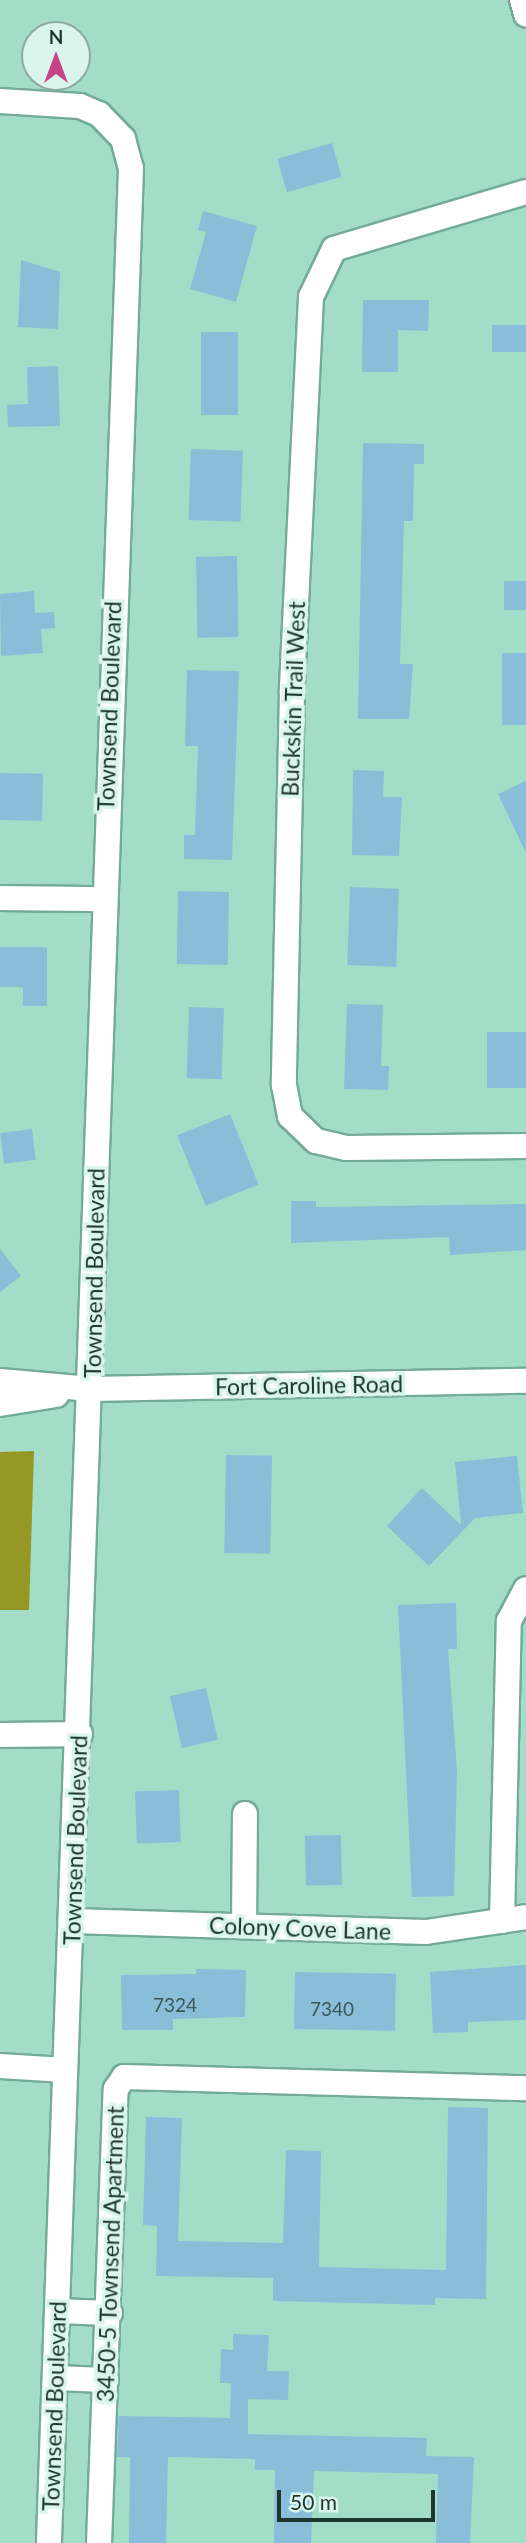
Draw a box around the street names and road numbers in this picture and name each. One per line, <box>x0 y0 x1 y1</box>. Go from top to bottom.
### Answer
street label: Buckskin Trail West <box>276 600 310 798</box>
street label: Townsend Boulevard <box>92 601 126 811</box>
street label: Townsend Boulevard <box>78 1168 110 1378</box>
street label: Fort Caroline Road <box>215 1370 403 1400</box>
street label: Townsend Boulevard <box>58 1735 92 1945</box>
street label: Colony Cove Lane <box>208 1911 392 1945</box>
street label: 3450-5 Townsend Apartment <box>91 2105 129 2403</box>
street label: Townsend Boulevard <box>37 2301 71 2511</box>

